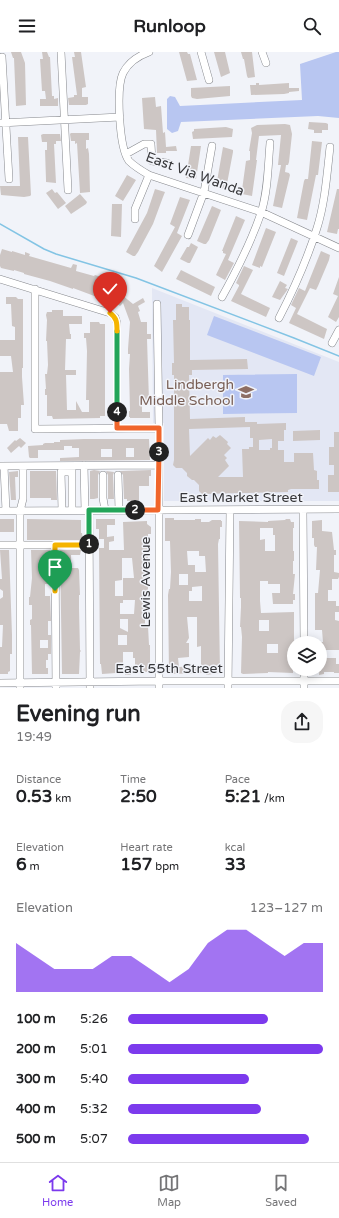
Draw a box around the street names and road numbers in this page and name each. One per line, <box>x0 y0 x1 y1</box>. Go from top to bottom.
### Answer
street label: East Via Wanda <box>143 148 247 200</box>
street label: East Market Street <box>179 489 303 506</box>
street label: Lewis Avenue <box>137 536 154 627</box>
street label: East 55th Street <box>115 660 223 677</box>

